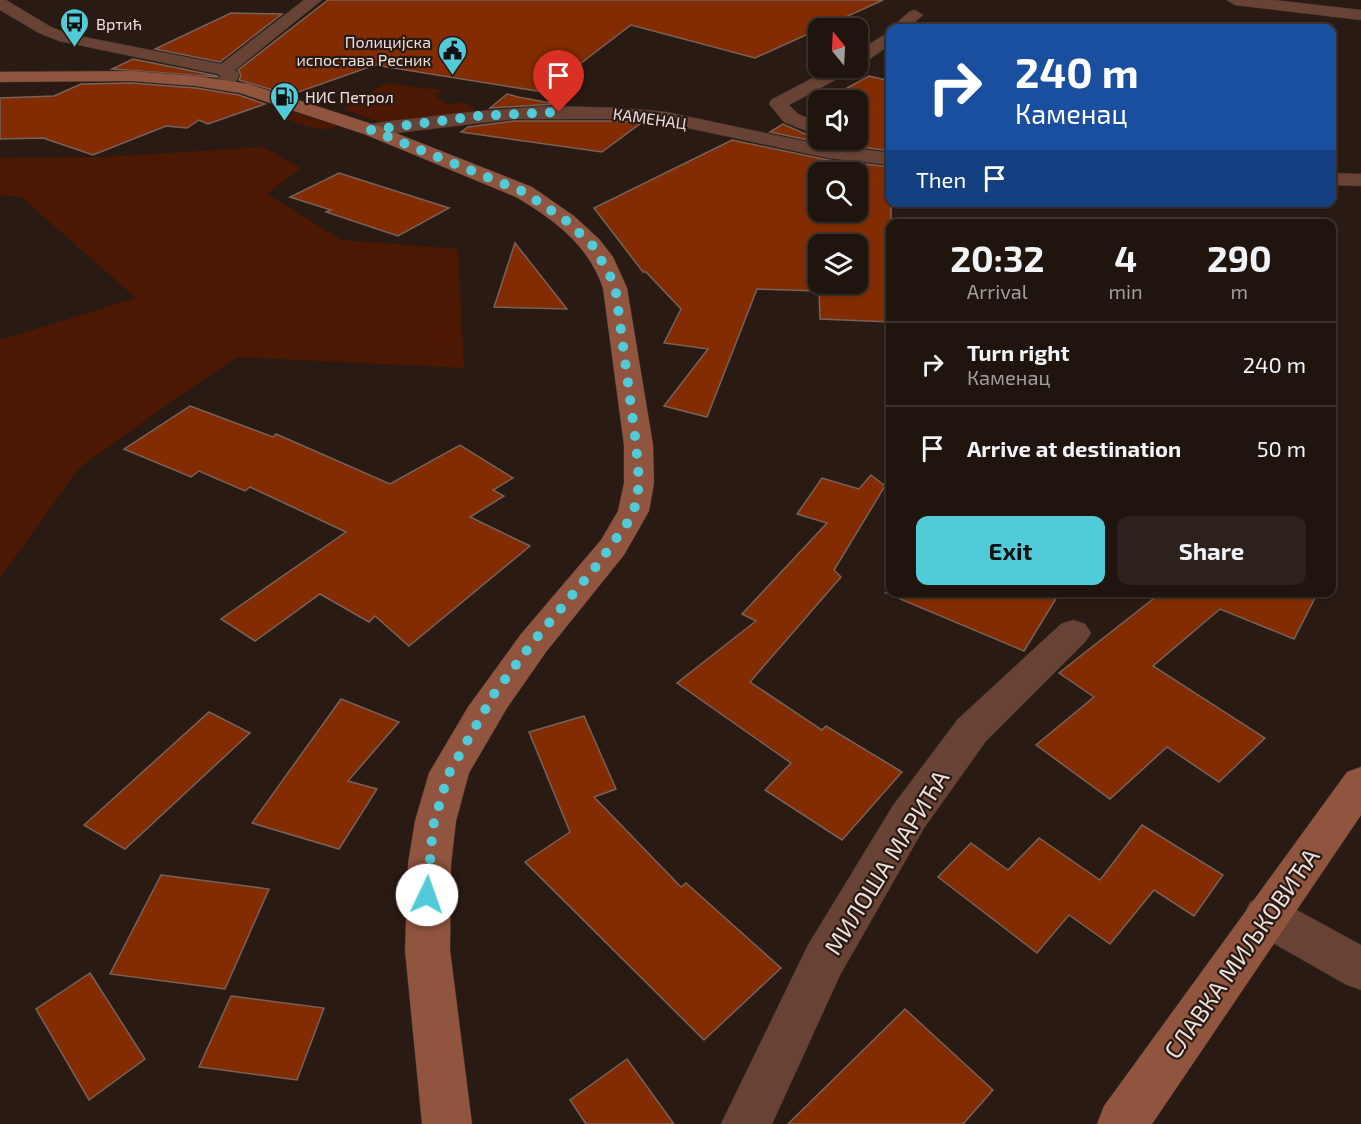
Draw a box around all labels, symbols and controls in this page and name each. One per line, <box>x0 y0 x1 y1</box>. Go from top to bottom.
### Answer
bus stop icon: Вртић <box>59 7 91 49</box>
place label: Вртић <box>96 14 142 33</box>
north arrow <box>808 18 868 78</box>
map controls <box>808 18 868 294</box>
place label: Полицијска испостава Ресник <box>296 32 431 69</box>
public building icon: Полицијска испостава Ресник <box>436 34 468 76</box>
text: 240 m <box>1015 46 1139 96</box>
icon: right <box>916 48 994 126</box>
pin <box>533 50 584 112</box>
icon: arrive <box>542 59 575 92</box>
fuel station icon: НИС Петрол <box>268 80 300 122</box>
place label: НИС Петрол <box>305 87 394 106</box>
button: sound <box>808 90 868 150</box>
text: Каменац <box>1015 97 1127 129</box>
street label: КАМЕНАЦ <box>612 103 688 133</box>
button: search <box>808 162 868 222</box>
icon: arrive <box>978 162 1011 195</box>
text: Then <box>916 166 966 192</box>
button: layers <box>808 234 868 294</box>
text: 20:32 <box>950 236 1044 279</box>
text: 4 <box>1114 236 1137 279</box>
text: 290 <box>1207 236 1272 279</box>
text: Arrival <box>967 279 1028 303</box>
text: min <box>1109 279 1143 303</box>
text: m <box>1231 279 1248 303</box>
text: Turn right <box>967 339 1069 365</box>
icon: right <box>916 348 949 381</box>
text: 240 m <box>1243 351 1306 377</box>
text: Каменац <box>967 365 1050 389</box>
icon: arrive <box>916 432 949 465</box>
text: Arrive at destination <box>967 435 1181 461</box>
text: 50 m <box>1257 435 1306 461</box>
button: Exit <box>916 516 1105 585</box>
button: Share <box>1117 516 1306 585</box>
street label: МИЛОША МАРИЋА <box>817 764 955 960</box>
street label: СЛАВКА МИЉКОВИЋА <box>1157 842 1325 1064</box>
position arrow <box>395 863 459 927</box>

